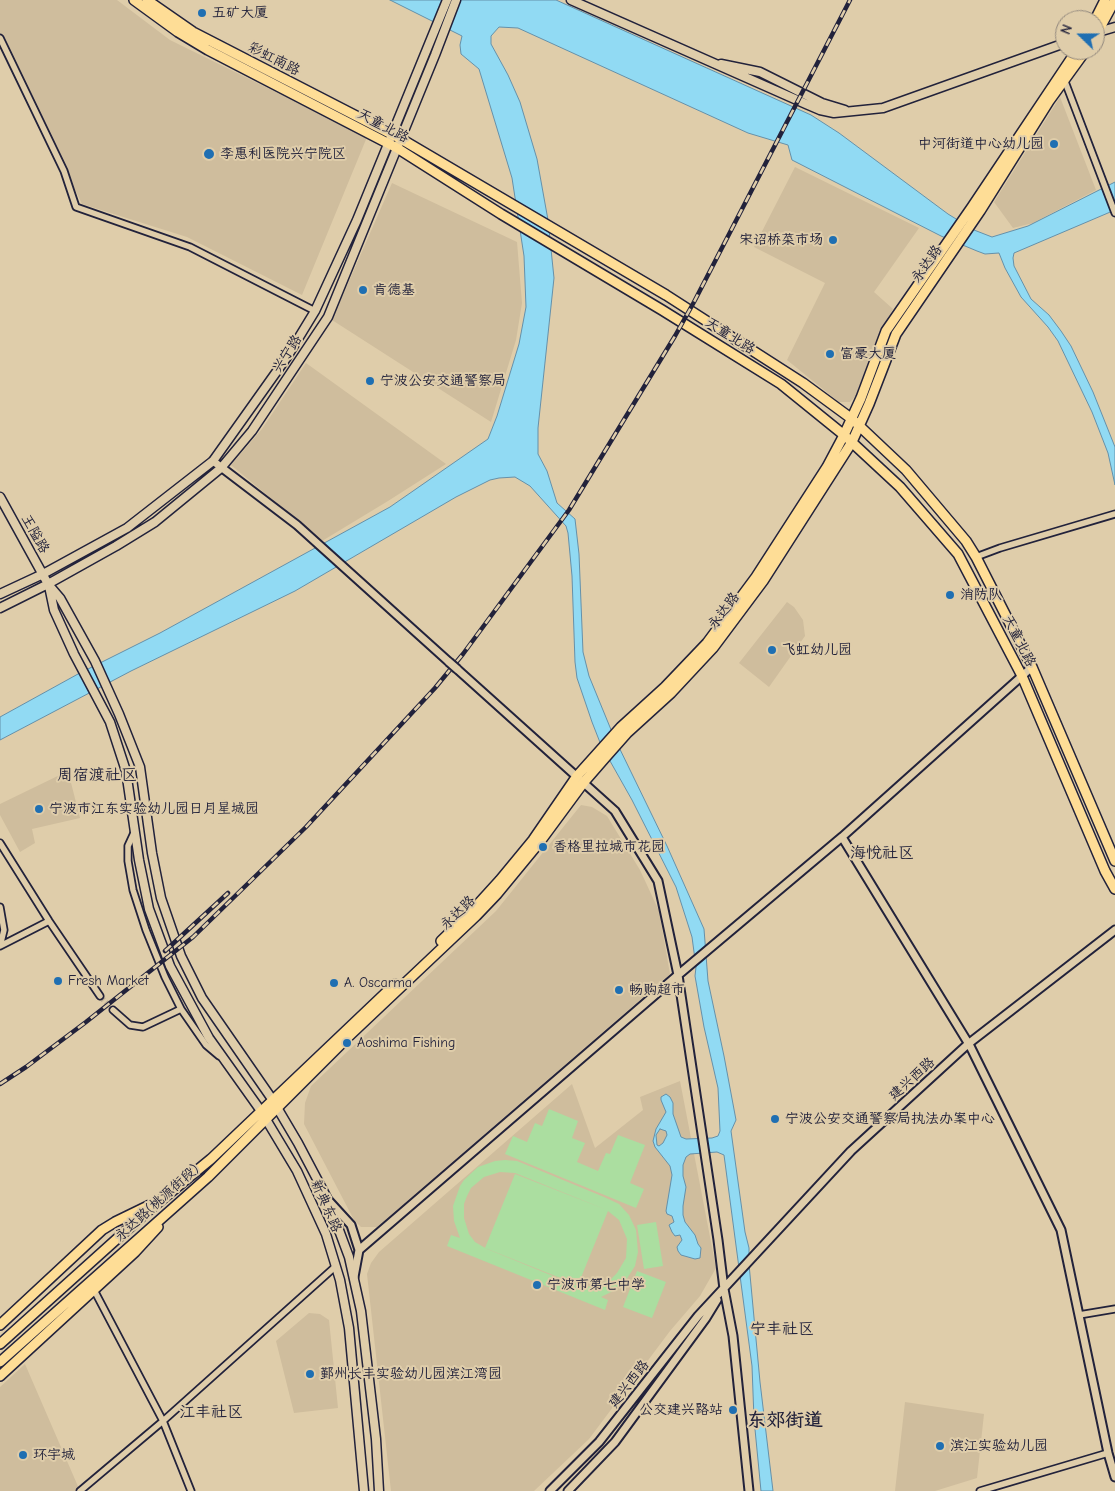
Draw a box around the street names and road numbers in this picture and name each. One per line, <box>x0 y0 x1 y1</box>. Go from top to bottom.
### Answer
street label: 彩虹南路 <box>245 39 303 79</box>
street label: 天童北路 <box>354 105 412 147</box>
street label: 永达路 <box>908 242 946 286</box>
street label: 天童北路 <box>702 314 758 358</box>
street label: 兴宁路 <box>269 332 305 376</box>
street label: 王隘路 <box>17 512 53 556</box>
street label: 永达路 <box>705 589 743 633</box>
street label: 天童北路 <box>999 612 1039 670</box>
street label: 永达路 <box>437 892 479 934</box>
street label: 建兴西路 <box>886 1054 938 1104</box>
street label: 永达路(桃源街段) <box>111 1161 203 1245</box>
street label: 新典东路 <box>307 1177 345 1235</box>
street label: 建兴西路 <box>605 1357 653 1411</box>

